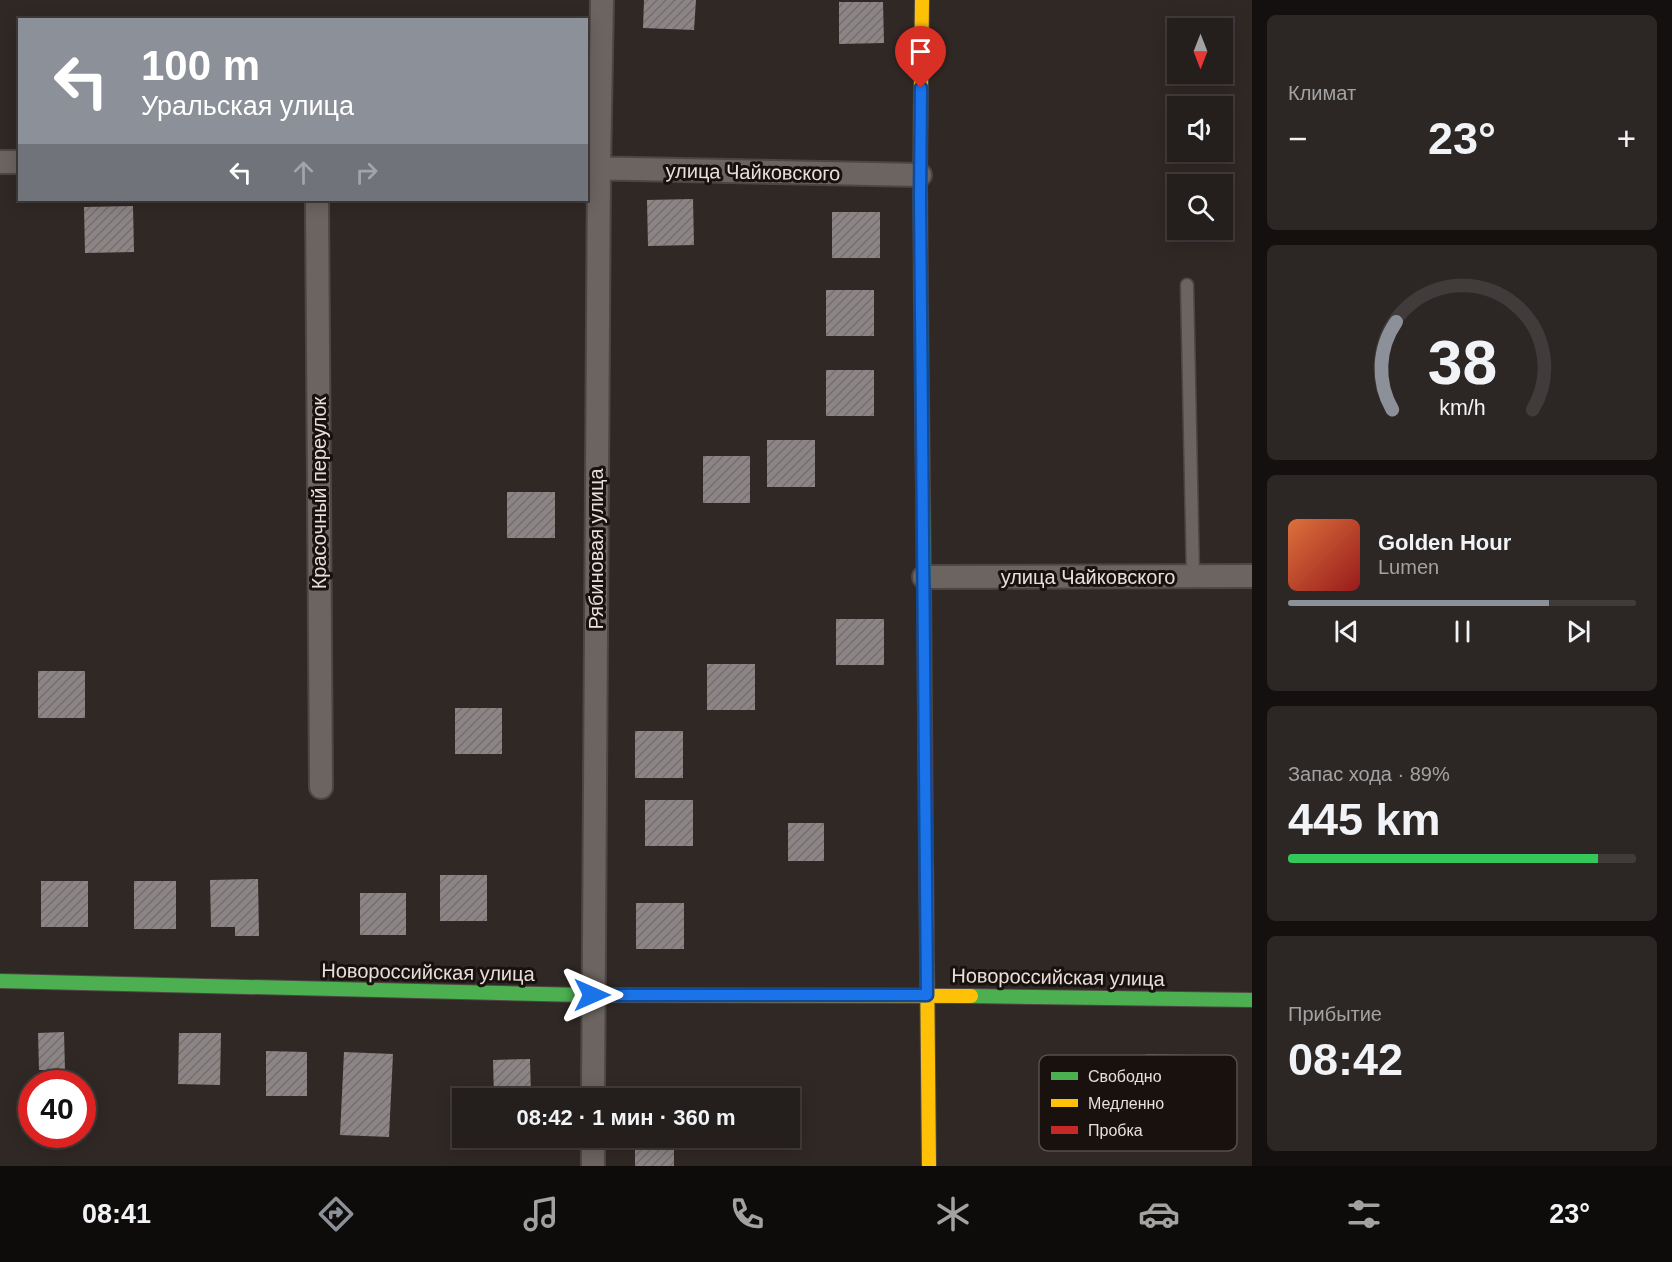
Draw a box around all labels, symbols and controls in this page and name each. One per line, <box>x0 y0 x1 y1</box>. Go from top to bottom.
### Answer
north arrow <box>1167 18 1233 84</box>
map controls <box>1167 18 1233 240</box>
pin <box>895 26 946 88</box>
icon: arrive <box>904 35 937 68</box>
icon: left <box>42 42 120 120</box>
text: 100 m <box>141 42 260 89</box>
text: Климат <box>1288 82 1356 104</box>
text: Уральская улица <box>141 91 354 121</box>
button: sound <box>1167 96 1233 162</box>
text: 23° <box>1428 113 1496 164</box>
text: − <box>1288 120 1307 157</box>
text: + <box>1617 120 1636 157</box>
icon: left <box>224 156 257 189</box>
icon: ahead <box>287 156 320 189</box>
icon: right <box>350 156 383 189</box>
street label: улица Чайковского <box>665 159 841 185</box>
button: search <box>1167 174 1233 240</box>
text: 38 <box>1427 328 1497 397</box>
street label: Красочный переулок <box>308 396 330 589</box>
text: km/h <box>1439 396 1485 420</box>
street label: Рябиновая улица <box>585 468 607 630</box>
text: Golden Hour <box>1378 530 1511 555</box>
text: Lumen <box>1378 556 1439 578</box>
street label: улица Чайковского <box>1001 566 1175 588</box>
icon: previous <box>1330 615 1363 648</box>
icon: pause <box>1446 615 1479 648</box>
icon: next <box>1562 615 1595 648</box>
text: Запас хода · 89% <box>1288 763 1450 785</box>
text: 445 km <box>1288 794 1441 845</box>
street label: Новороссийская улица <box>321 959 536 985</box>
position arrow <box>560 963 624 1027</box>
street label: Новороссийская улица <box>951 964 1166 990</box>
text: Прибытие <box>1288 1003 1382 1025</box>
text: 08:42 <box>1288 1034 1403 1085</box>
legend <box>1039 1055 1237 1151</box>
text: Свободно <box>1088 1068 1162 1085</box>
speed limit sign: 40 <box>18 1070 96 1148</box>
text: Медленно <box>1088 1095 1164 1112</box>
text: 08:42 · 1 мин · 360 m <box>516 1105 736 1130</box>
text: Пробка <box>1088 1122 1143 1139</box>
icon: directions <box>315 1193 357 1235</box>
icon: music <box>520 1193 562 1235</box>
icon: phone <box>726 1193 768 1235</box>
icon: climate <box>932 1193 974 1235</box>
icon: car <box>1138 1193 1180 1235</box>
icon: filters <box>1343 1193 1385 1235</box>
text: 08:41 <box>82 1199 151 1229</box>
text: 23° <box>1549 1199 1590 1229</box>

